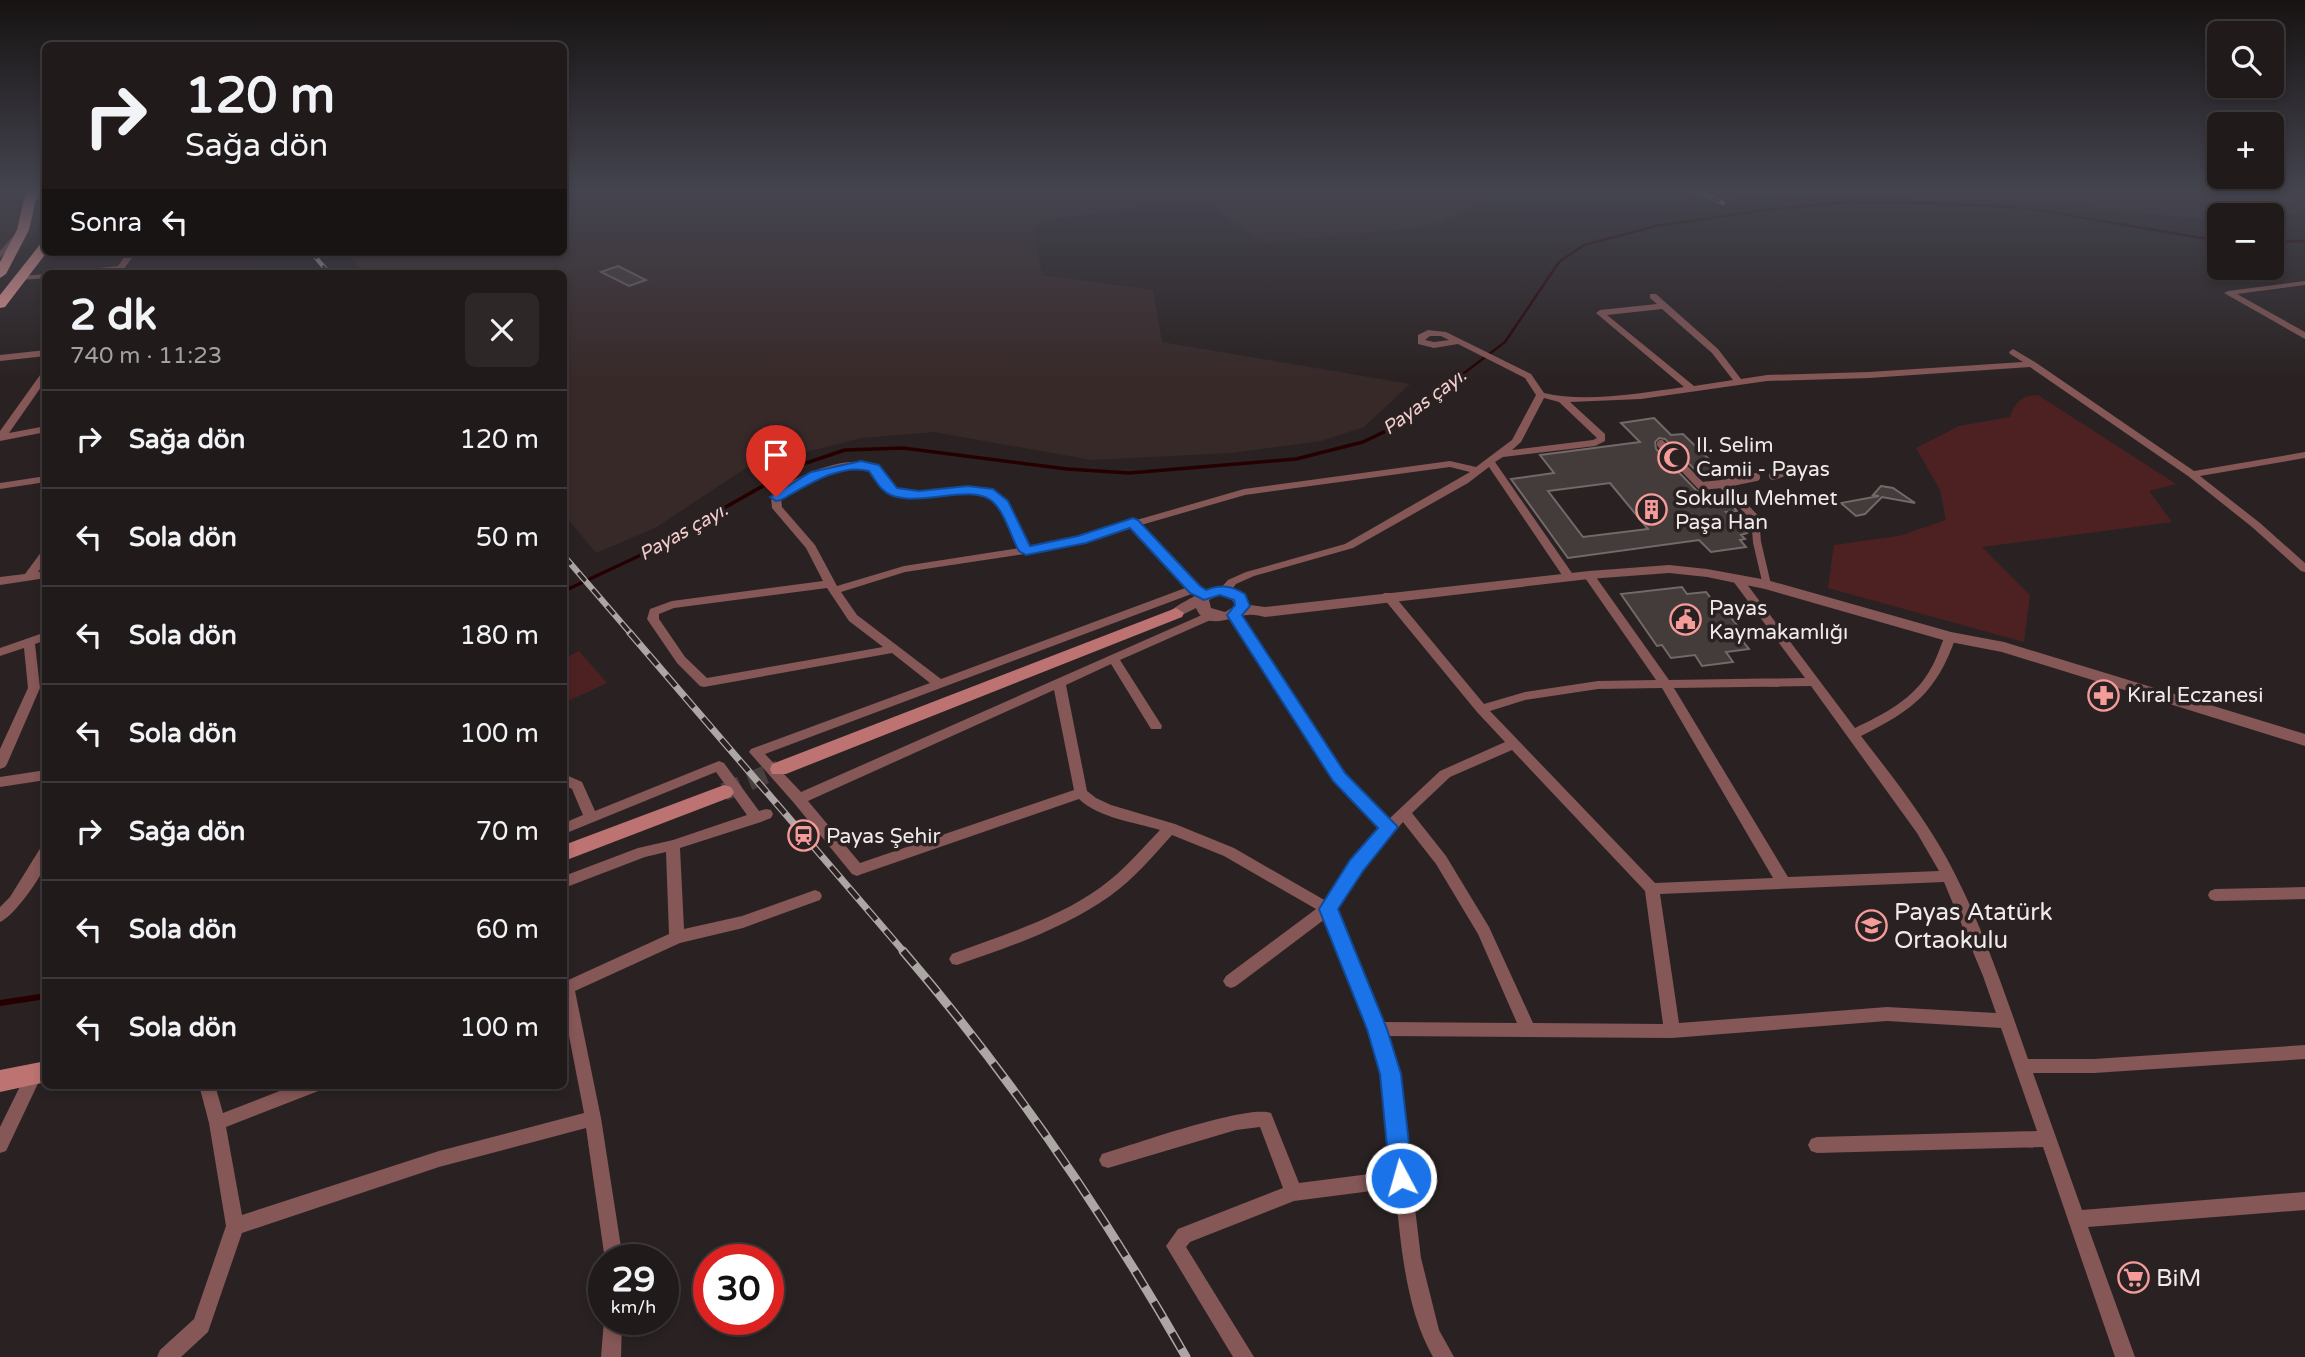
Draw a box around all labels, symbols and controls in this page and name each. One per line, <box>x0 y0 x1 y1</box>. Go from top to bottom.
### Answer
map controls <box>2207 21 2284 280</box>
button: search <box>2207 21 2284 98</box>
text: 120 m <box>185 67 335 126</box>
icon: right <box>70 70 161 161</box>
button: + <box>2207 112 2284 189</box>
text: Sağa dön <box>185 127 328 165</box>
icon: left <box>156 203 194 241</box>
button: − <box>2207 203 2284 280</box>
text: Sonra <box>70 207 142 238</box>
text: 2 dk <box>70 290 157 341</box>
button: close <box>465 293 539 367</box>
text: 740 m · 11:23 <box>70 342 222 370</box>
water label: Payas çayı. <box>1378 364 1471 440</box>
icon: right <box>70 420 108 458</box>
text: Sağa dön <box>129 424 245 455</box>
text: 120 m <box>459 424 539 455</box>
pin <box>746 425 806 497</box>
place label: II. Selim Camii - Payas <box>1696 433 1830 482</box>
icon: arrive <box>757 436 795 474</box>
mosque icon: II. Selim Camii - Payas <box>1656 440 1690 474</box>
place label: Sokullu Mehmet Paşa Han <box>1675 486 1838 535</box>
building icon: Sokullu Mehmet Paşa Han <box>1635 493 1669 527</box>
water label: Payas çayı. <box>635 498 732 565</box>
icon: left <box>70 518 108 556</box>
text: Sola dön <box>129 522 237 553</box>
text: 50 m <box>476 522 539 553</box>
place label: Payas Kaymakamlığı <box>1709 596 1848 645</box>
public building icon: Payas Kaymakamlığı <box>1669 603 1703 637</box>
icon: left <box>70 616 108 654</box>
text: Sola dön <box>129 620 237 651</box>
text: 180 m <box>459 620 539 651</box>
pharmacy icon: Kıral Eczanesi <box>2087 678 2121 712</box>
place label: Kıral Eczanesi <box>2127 683 2263 708</box>
icon: left <box>70 714 108 752</box>
text: Sola dön <box>129 718 237 749</box>
text: 100 m <box>459 718 539 749</box>
icon: right <box>70 812 108 850</box>
text: Sağa dön <box>129 816 245 847</box>
text: 70 m <box>476 816 539 847</box>
station icon: Payas Şehi̇r <box>786 819 820 853</box>
place label: Payas Şehi̇r <box>826 824 941 849</box>
place label: Payas Atatürk Ortaokulu <box>1894 898 2053 955</box>
school or university icon: Payas Atatürk Ortaokulu <box>1854 909 1888 943</box>
icon: left <box>70 910 108 948</box>
text: Sola dön <box>129 914 237 945</box>
text: 60 m <box>476 914 539 945</box>
icon: left <box>70 1008 108 1046</box>
text: Sola dön <box>129 1012 237 1043</box>
text: 100 m <box>459 1012 539 1043</box>
position arrow <box>1364 1141 1438 1215</box>
speed limit sign: 30 <box>693 1244 784 1335</box>
text: 29 <box>612 1259 655 1301</box>
supermarket icon: BiM <box>2116 1261 2150 1295</box>
place label: BiM <box>2156 1264 2201 1293</box>
text: km/h <box>611 1296 656 1318</box>

